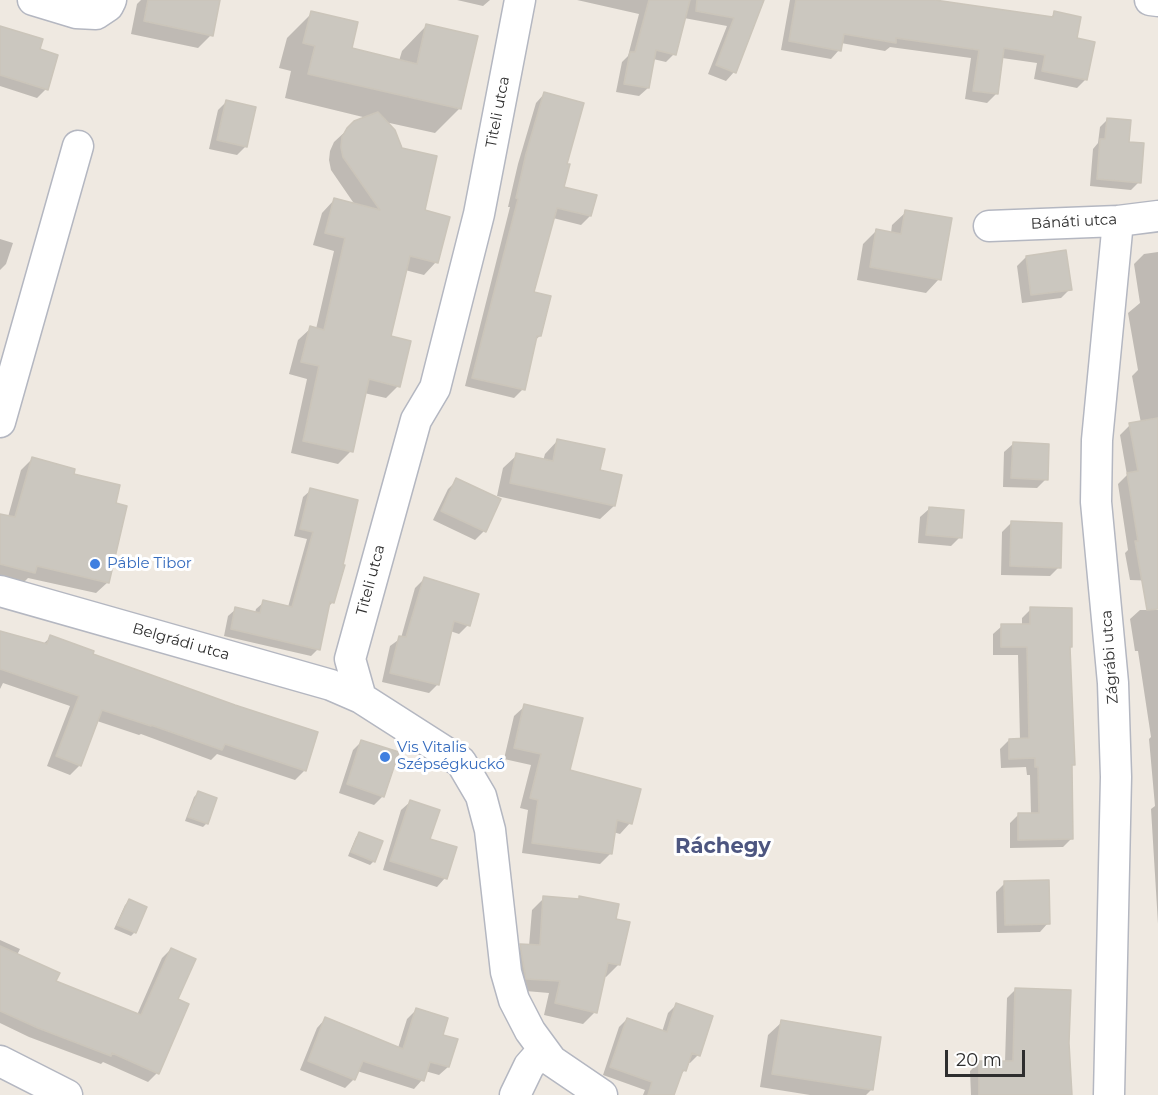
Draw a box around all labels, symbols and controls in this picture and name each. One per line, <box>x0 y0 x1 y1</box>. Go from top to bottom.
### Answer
street label: Titeli utca <box>482 75 514 149</box>
street label: Bánáti utca <box>1030 211 1118 233</box>
street label: Titeli utca <box>353 543 389 617</box>
place label: Páble Tibor <box>107 555 192 573</box>
marker: Páble Tibor <box>88 557 102 571</box>
street label: Zágrábi utca <box>1098 609 1122 705</box>
street label: Belgrádi utca <box>130 620 232 664</box>
place label: Vis Vitalis Szépségkuckó <box>397 739 505 774</box>
marker: Vis Vitalis Szépségkuckó <box>378 750 392 764</box>
district label: Ráchegy <box>675 834 771 860</box>
scale bar <box>948 1038 1028 1076</box>
text: 20 m <box>956 1049 1002 1071</box>

